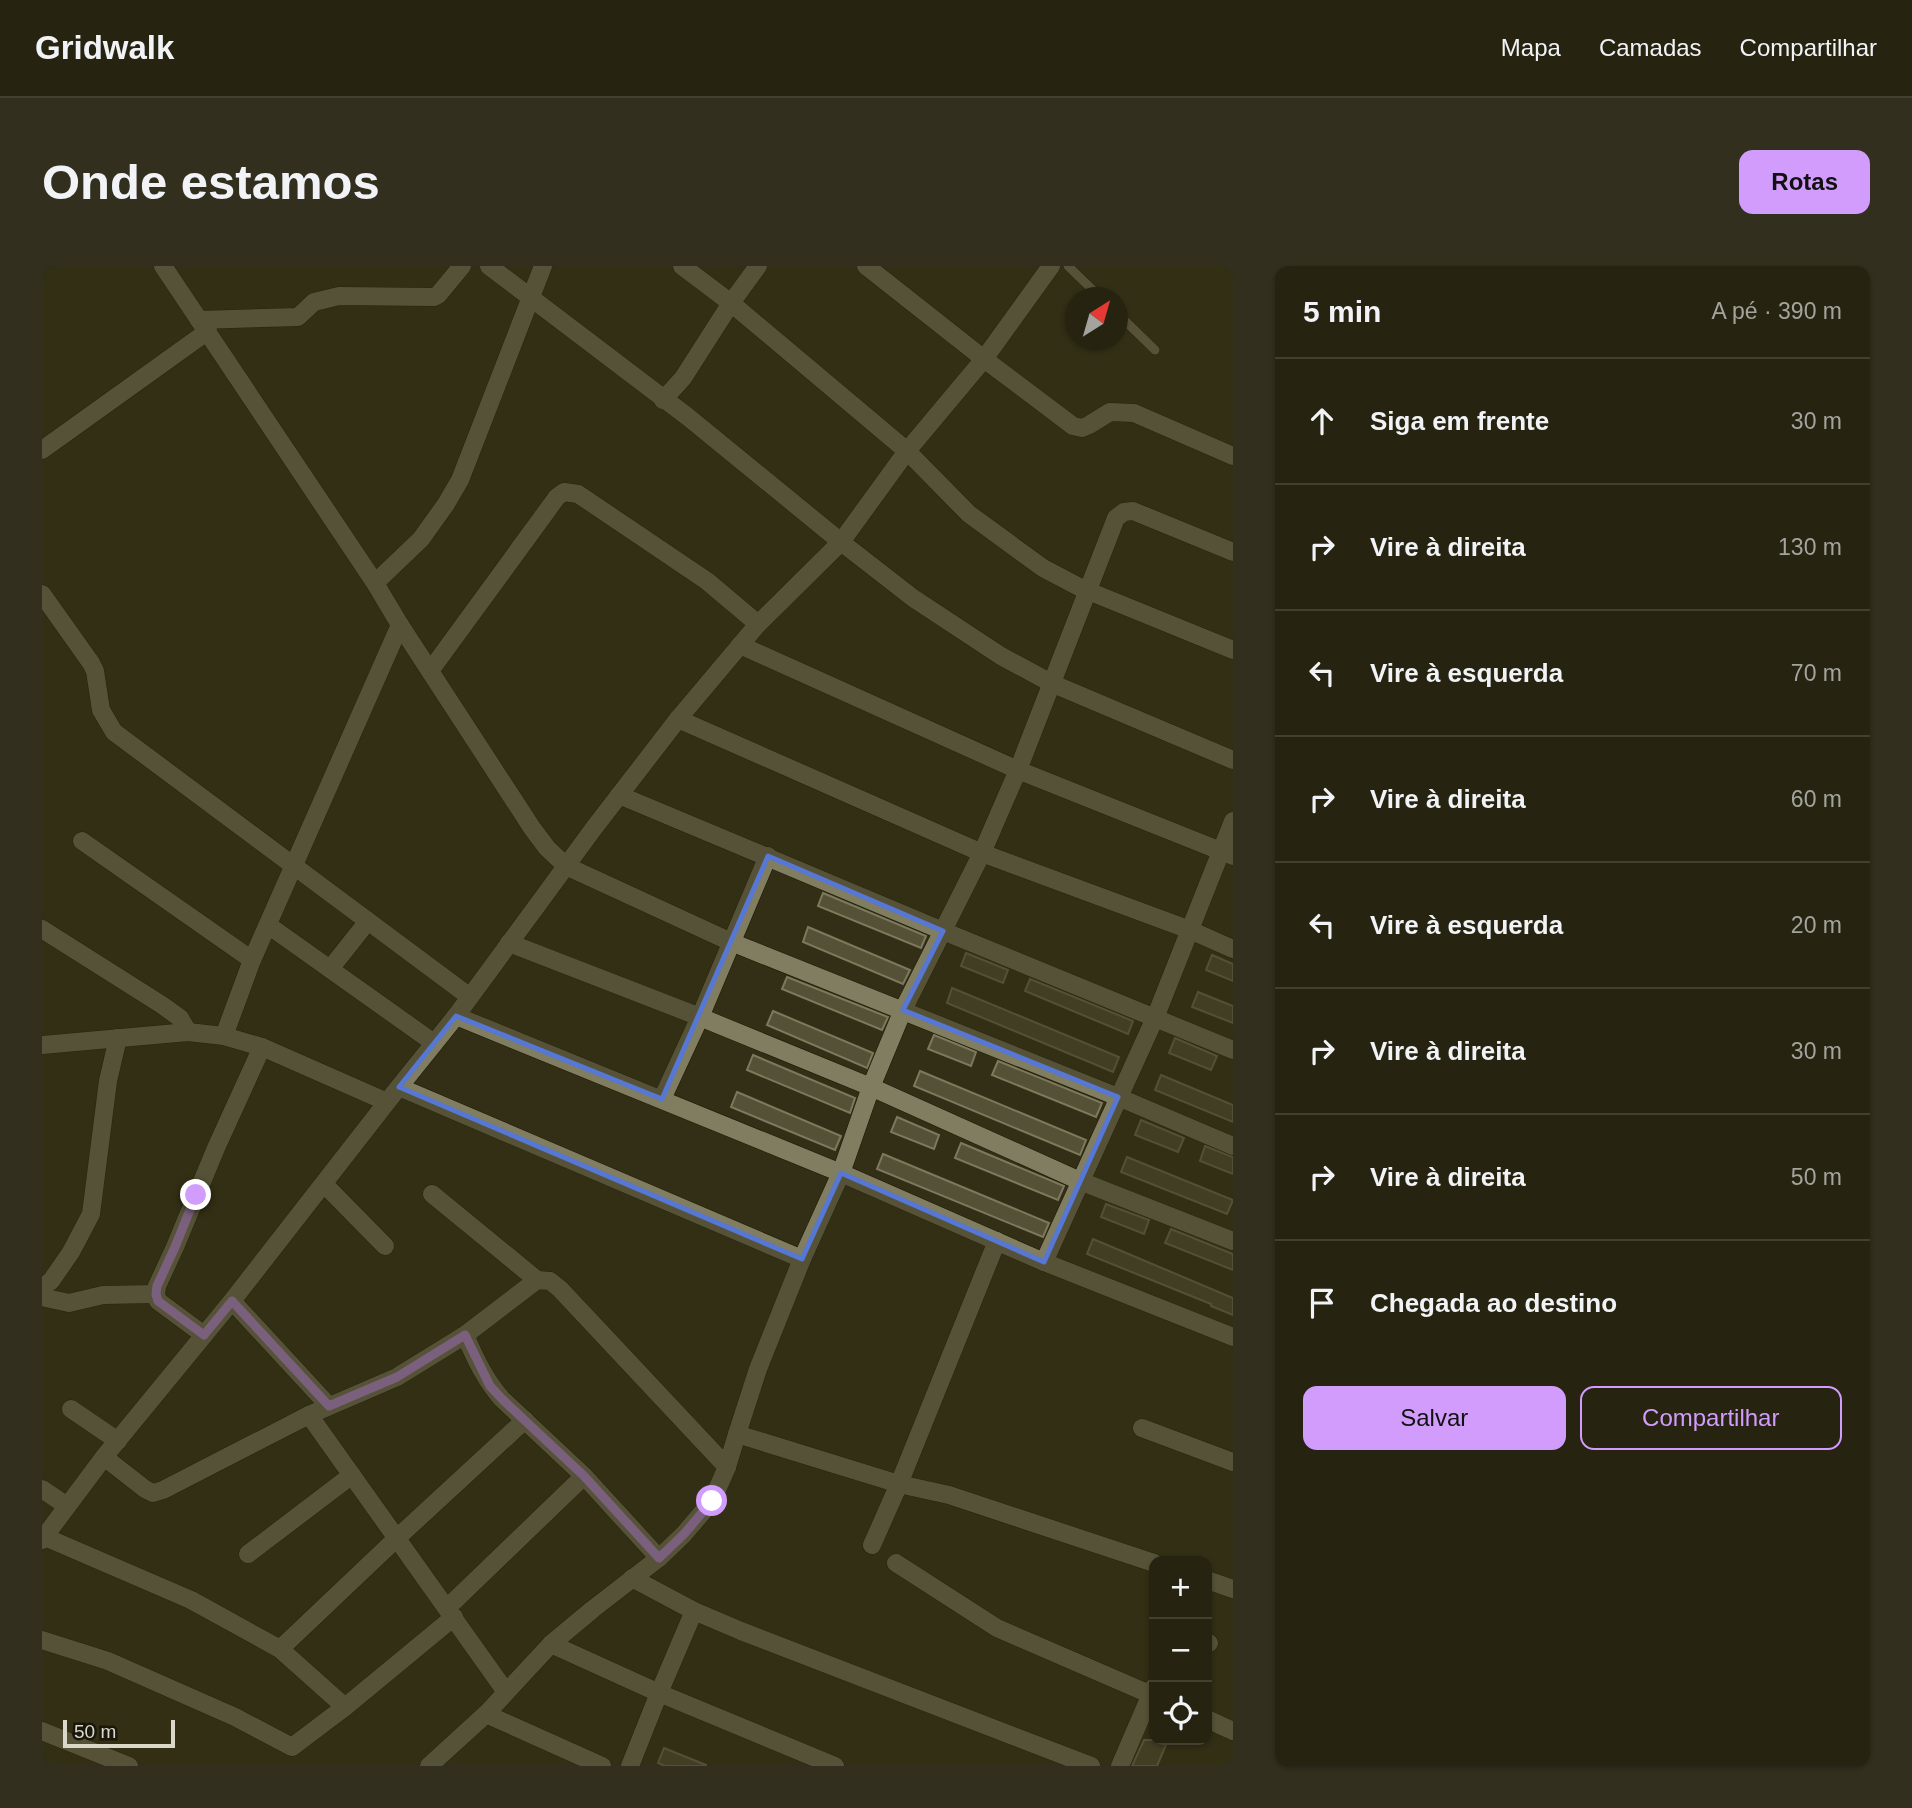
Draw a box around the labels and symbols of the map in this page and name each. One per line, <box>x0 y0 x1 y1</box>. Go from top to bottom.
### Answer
north arrow <box>1065 287 1128 350</box>
route end <box>180 1179 211 1210</box>
route start <box>696 1485 727 1516</box>
scale bar <box>63 1717 175 1749</box>

